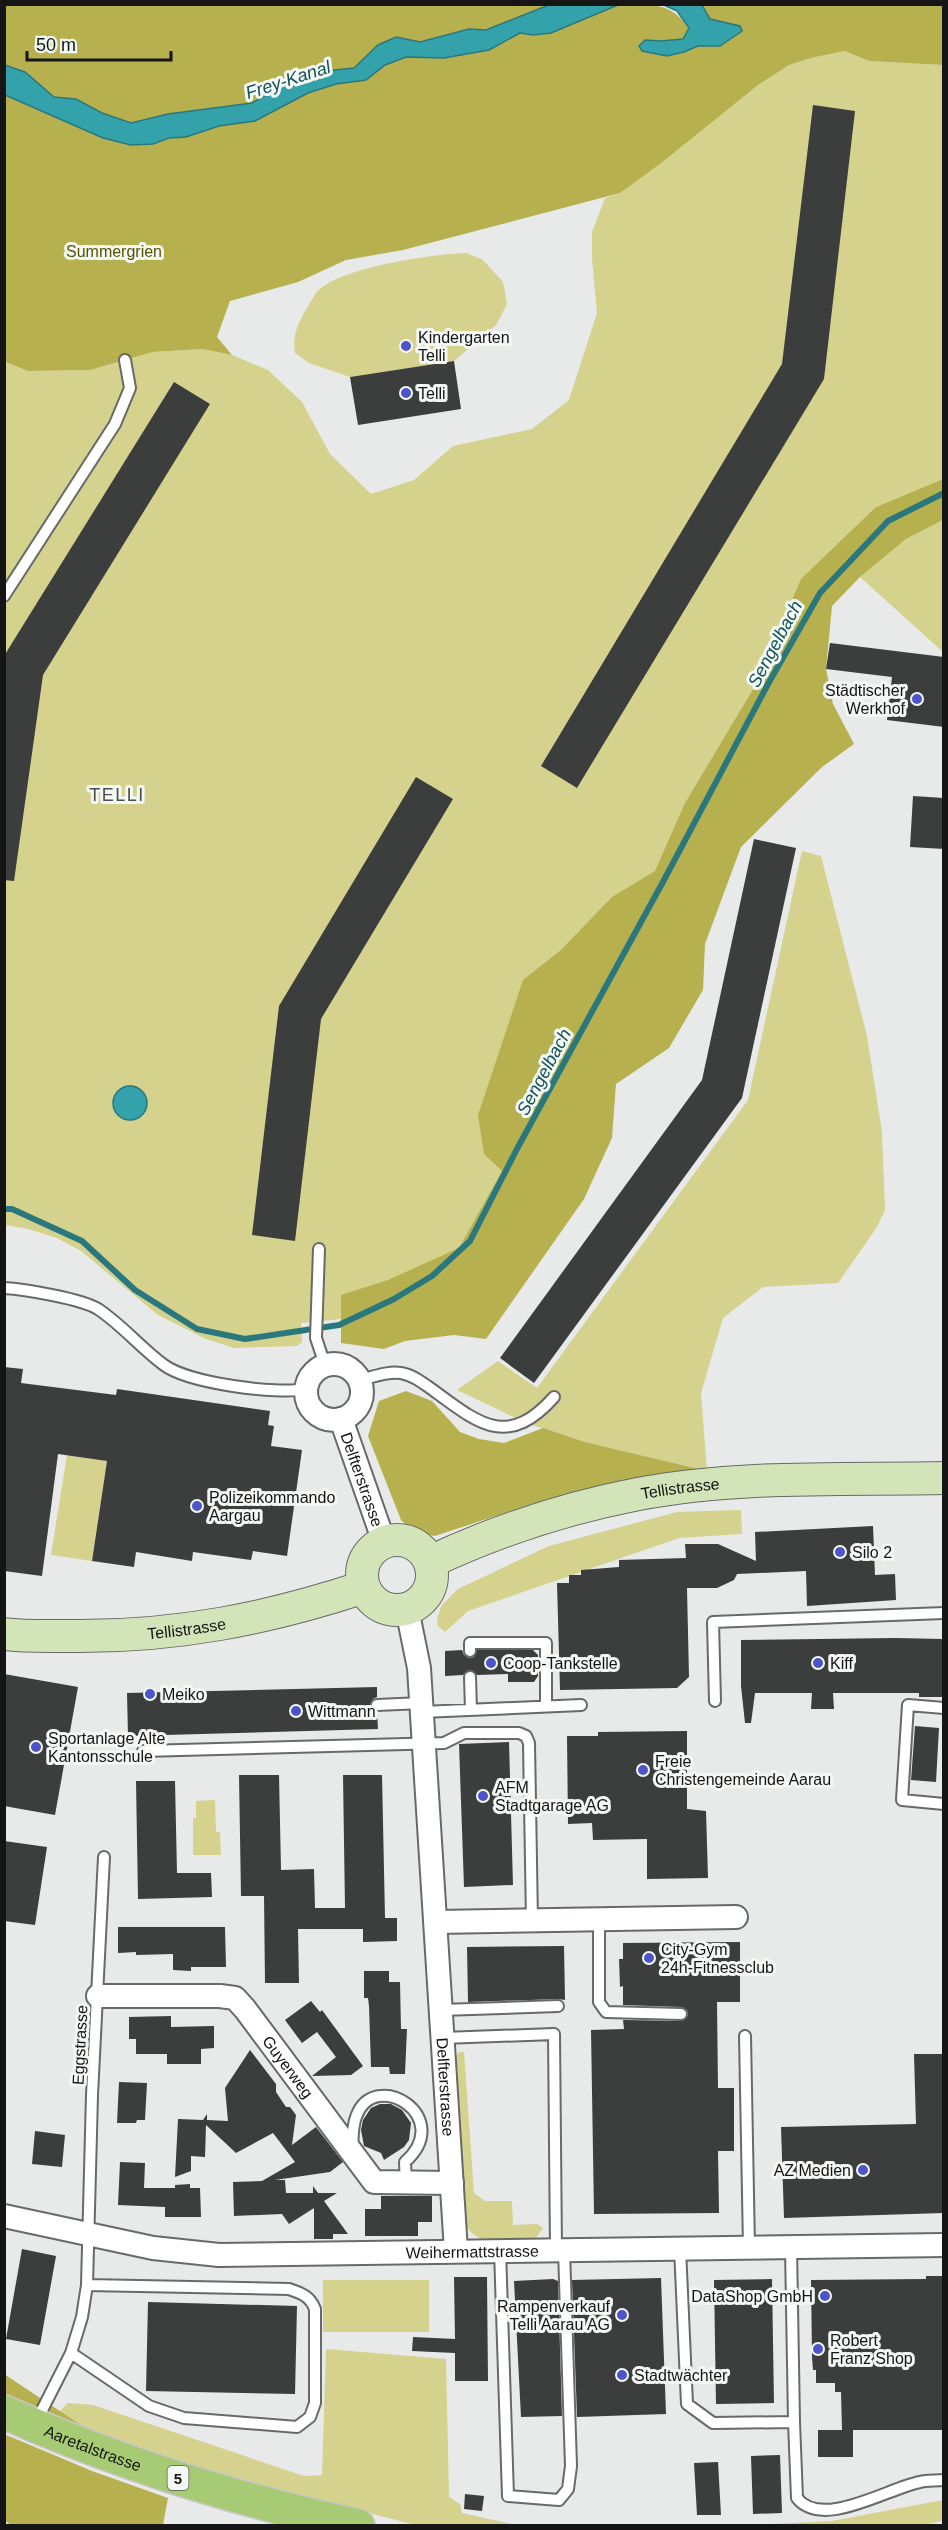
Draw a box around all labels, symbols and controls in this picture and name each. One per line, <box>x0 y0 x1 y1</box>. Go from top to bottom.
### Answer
scale bar <box>27 24 171 62</box>
text: 50 m <box>36 35 76 55</box>
water label: Frey-Kanal <box>243 57 334 103</box>
park label: Summergrien <box>66 243 162 260</box>
place label: Kindergarten Telli <box>418 329 510 364</box>
marker: Kindergarten Telli <box>399 339 413 353</box>
place label: Telli <box>418 385 446 402</box>
marker: Telli <box>399 386 413 400</box>
water label: Sengelbach <box>744 597 806 691</box>
place label: Städtischer Werkhof <box>825 682 906 717</box>
marker: Städtischer Werkhof <box>910 692 924 706</box>
district label: TELLI <box>89 785 145 805</box>
water label: Sengelbach <box>513 1025 575 1119</box>
street label: Delfterstrasse <box>338 1430 386 1529</box>
street label: Tellistrasse <box>639 1475 720 1502</box>
place label: Polizeikommando Aargau <box>209 1489 335 1524</box>
marker: Polizeikommando Aargau <box>190 1499 204 1513</box>
place label: Silo 2 <box>852 1544 892 1561</box>
marker: Silo 2 <box>833 1545 847 1559</box>
street label: Tellistrasse <box>147 1615 227 1642</box>
place label: Coop-Tankstelle <box>503 1655 618 1672</box>
place label: Kiff <box>830 1655 853 1672</box>
marker: Coop-Tankstelle <box>484 1656 498 1670</box>
marker: Kiff <box>811 1656 825 1670</box>
place label: Meiko <box>162 1686 205 1703</box>
marker: Meiko <box>143 1687 157 1701</box>
place label: Wittmann <box>308 1703 376 1720</box>
marker: Wittmann <box>289 1704 303 1718</box>
place label: Sportanlage Alte Kantonsschule <box>48 1730 166 1765</box>
marker: Sportanlage Alte Kantonsschule <box>29 1740 43 1754</box>
place label: Freie Christengemeinde Aarau <box>655 1753 831 1788</box>
marker: Freie Christengemeinde Aarau <box>636 1763 650 1777</box>
place label: AFM Stadtgarage AG <box>495 1779 609 1814</box>
marker: AFM Stadtgarage AG <box>476 1789 490 1803</box>
place label: City-Gym 24h-Fitnessclub <box>661 1941 774 1976</box>
marker: City-Gym 24h-Fitnessclub <box>642 1951 656 1965</box>
street label: Eggstrasse <box>69 2004 91 2085</box>
street label: Guyerweg <box>259 2032 317 2101</box>
street label: Delfterstrasse <box>434 2037 457 2137</box>
place label: AZ Medien <box>774 2162 851 2179</box>
marker: AZ Medien <box>856 2163 870 2177</box>
street label: Weihermattstrasse <box>406 2242 539 2261</box>
place label: DataShop GmbH <box>691 2288 813 2305</box>
marker: DataShop GmbH <box>818 2289 832 2303</box>
place label: Rampenverkauf Telli Aarau AG <box>497 2298 611 2333</box>
marker: Rampenverkauf Telli Aarau AG <box>615 2308 629 2322</box>
place label: Robert Franz Shop <box>830 2332 913 2367</box>
marker: Robert Franz Shop <box>811 2342 825 2356</box>
place label: Stadtwächter <box>634 2367 728 2384</box>
marker: Stadtwächter <box>615 2368 629 2382</box>
street label: Aaretalstrasse <box>42 2422 144 2474</box>
road number: 5 <box>168 2466 188 2490</box>

